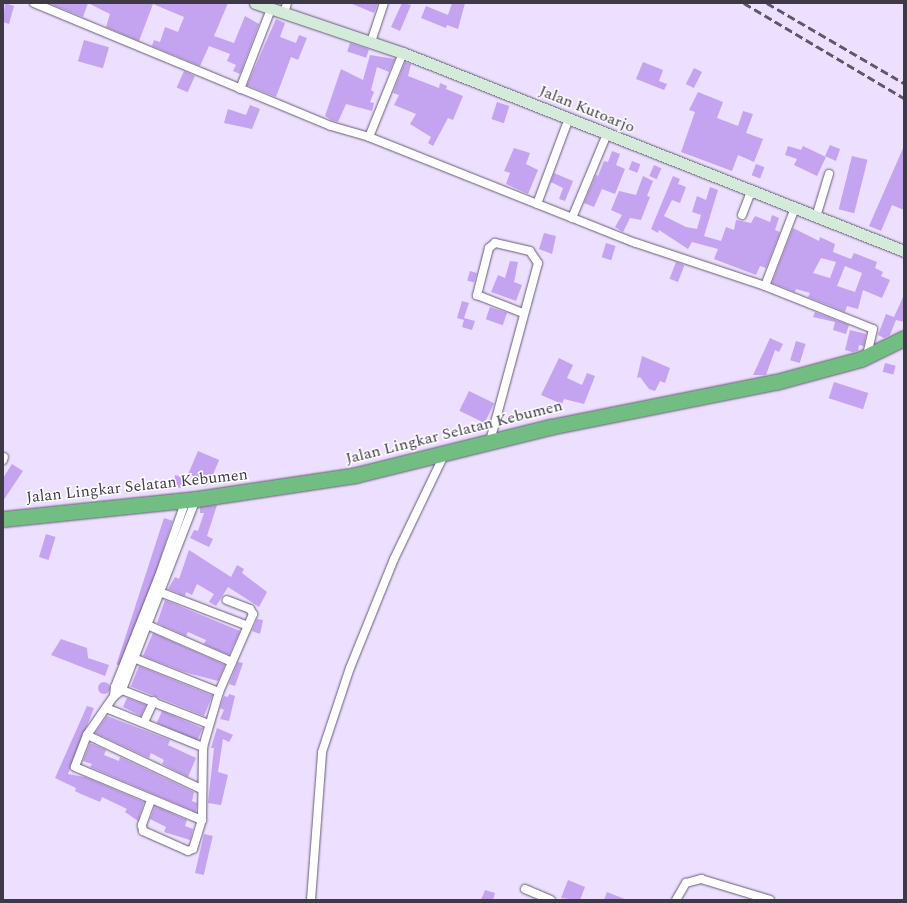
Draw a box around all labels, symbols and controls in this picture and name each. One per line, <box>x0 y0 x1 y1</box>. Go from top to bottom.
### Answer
street label: Jalan Kutoarjo <box>536 81 638 137</box>
street label: Jalan Lingkar Selatan Kebumen <box>344 396 564 468</box>
street label: Jalan Lingkar Selatan Kebumen <box>25 465 249 507</box>

